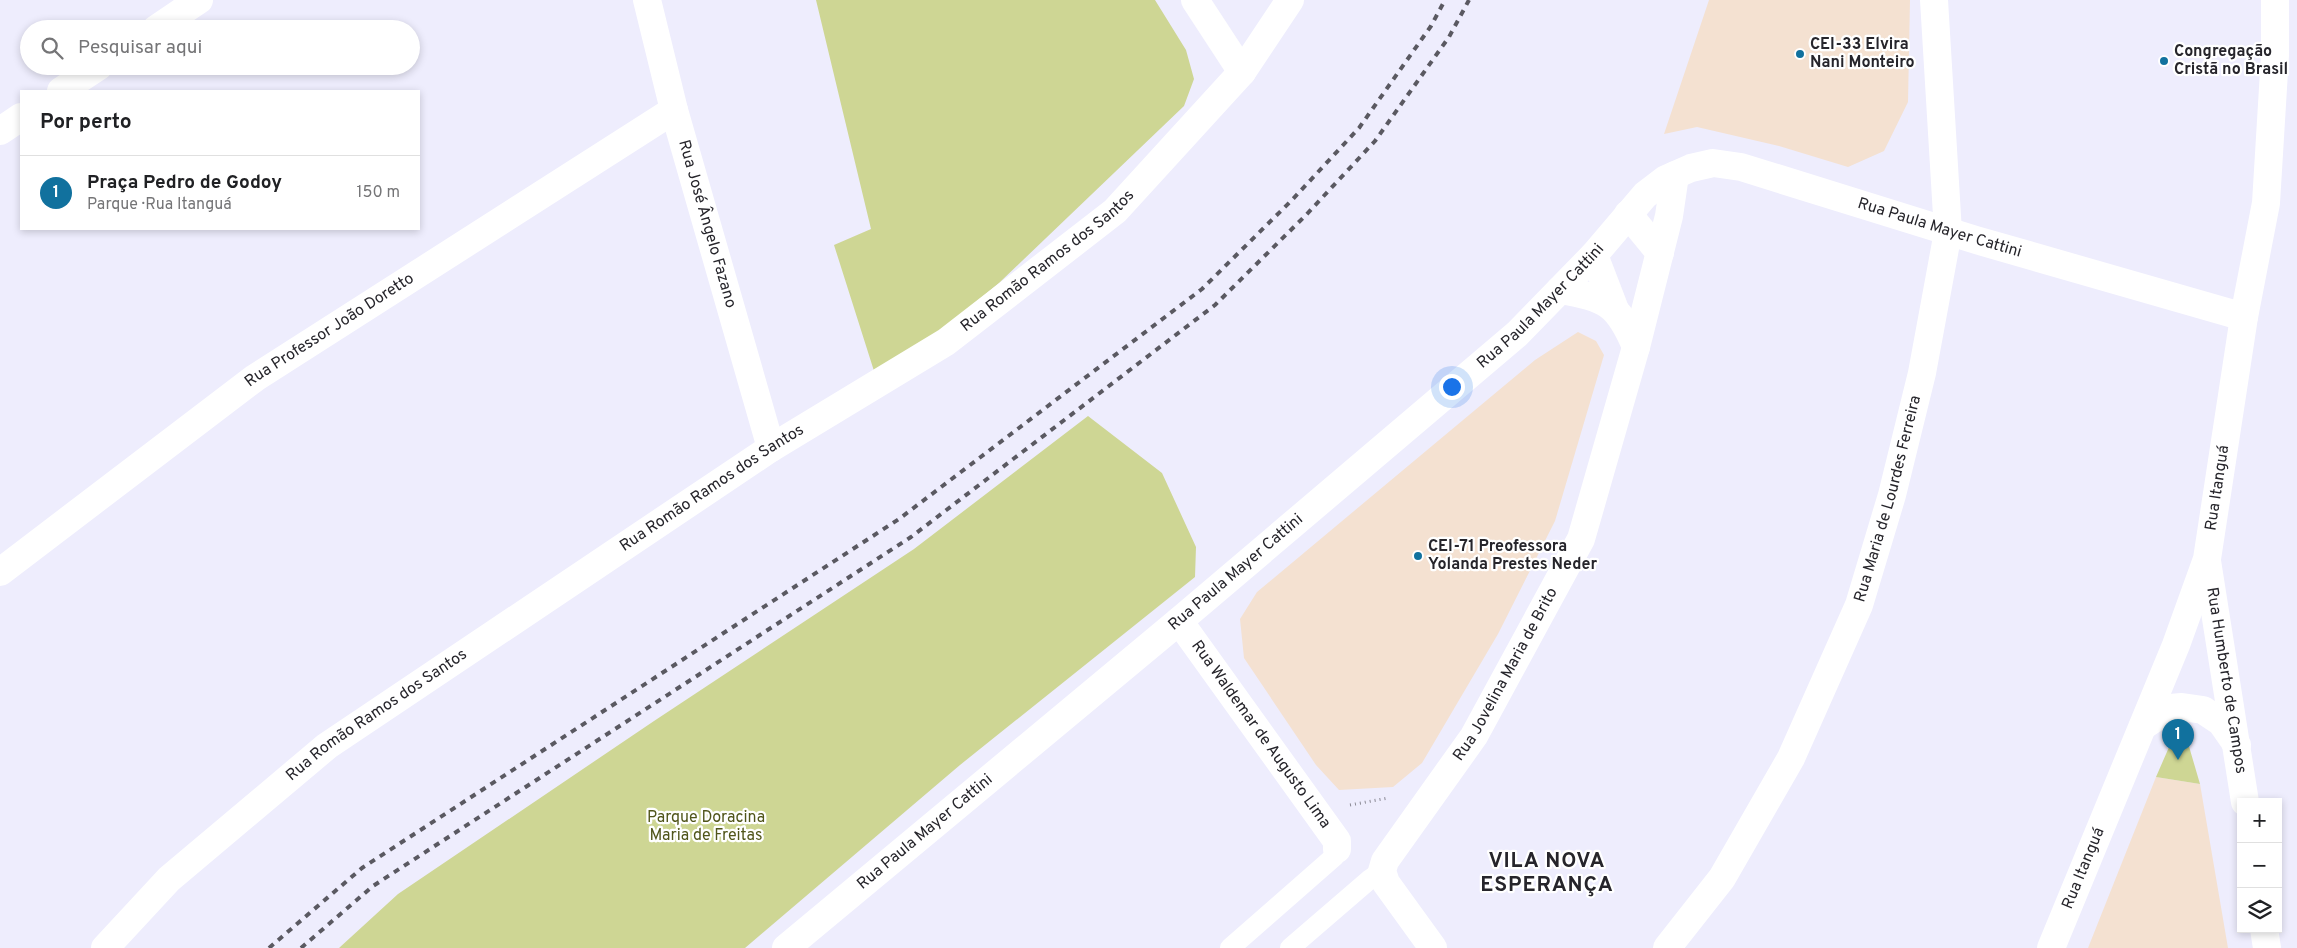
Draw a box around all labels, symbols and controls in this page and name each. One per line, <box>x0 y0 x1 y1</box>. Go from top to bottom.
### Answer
search box <box>20 20 420 75</box>
icon: search <box>38 34 66 62</box>
place label: CEI-33 Elvira Nani Monteiro <box>1810 35 1915 73</box>
text: Pesquisar aqui <box>78 36 202 60</box>
place label: Congregação Cristã no Brasil <box>2174 42 2288 80</box>
marker: CEI-33 Elvira Nani Monteiro <box>1794 48 1806 60</box>
marker: Congregação Cristã no Brasil <box>2158 55 2170 67</box>
text: Por perto <box>40 109 132 136</box>
street label: Rua José Ângelo Fazano <box>673 138 740 311</box>
text: Praça Pedro de Godoy <box>87 171 282 195</box>
text: 1 <box>53 183 59 203</box>
text: 150 m <box>357 183 400 203</box>
street label: Rua Romão Ramos dos Santos <box>957 186 1139 337</box>
street label: Rua Paula Mayer Cattini <box>1855 194 2024 263</box>
text: Parque · Rua Itanguá <box>87 195 232 215</box>
street label: Rua Paula Mayer Cattini <box>1473 240 1609 373</box>
street label: Rua Professor João Doretto <box>241 269 418 392</box>
your location <box>1439 374 1465 400</box>
street label: Rua Maria de Lourdes Ferreira <box>1850 393 1926 605</box>
street label: Rua Romão Ramos dos Santos <box>616 420 808 556</box>
street label: Rua Itanguá <box>2201 444 2234 532</box>
street label: Rua Paula Mayer Cattini <box>1165 510 1307 635</box>
place label: CEI-71 Preofessora Yolanda Prestes Neder <box>1428 537 1597 575</box>
marker: CEI-71 Preofessora Yolanda Prestes Neder <box>1412 550 1424 562</box>
street label: Rua Jovelina Maria de Brito <box>1449 584 1563 765</box>
street label: Rua Humberto de Campos <box>2201 586 2250 775</box>
street label: Rua Waldemar de Augusto Lima <box>1186 637 1335 833</box>
street label: Rua Romão Ramos dos Santos <box>282 645 471 786</box>
pin: 1 <box>2162 719 2194 760</box>
street label: Rua Paula Mayer Cattini <box>853 770 997 894</box>
map controls <box>2237 798 2282 933</box>
button: + <box>2237 798 2282 843</box>
park label: Parque Doracina Maria de Freitas <box>647 808 765 846</box>
street label: Rua Itanguá <box>2058 825 2110 912</box>
button: − <box>2237 843 2282 888</box>
district label: VILA NOVA ESPERANÇA <box>1480 848 1614 899</box>
button: layers <box>2237 888 2282 933</box>

